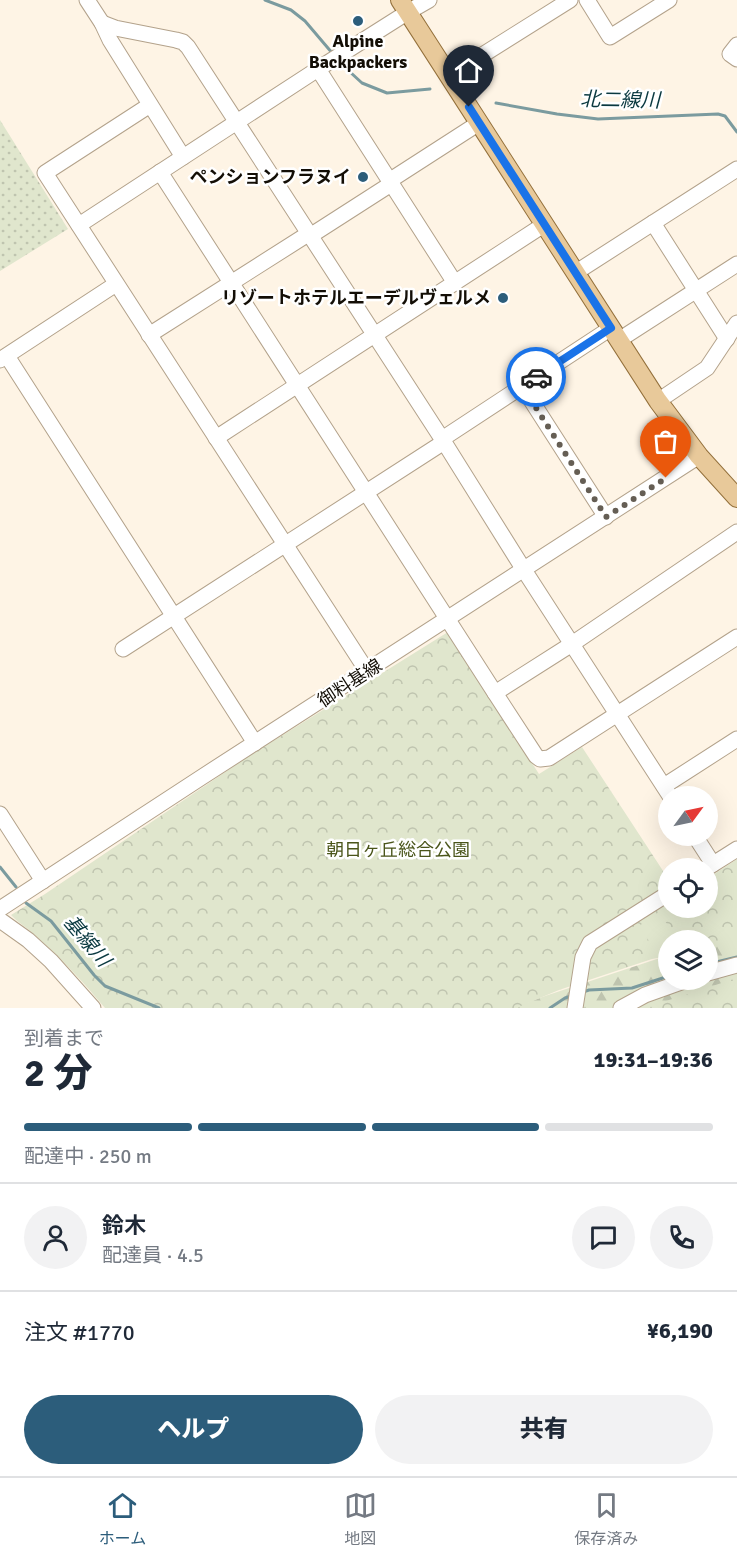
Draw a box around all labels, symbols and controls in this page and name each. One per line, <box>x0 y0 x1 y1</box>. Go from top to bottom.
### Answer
marker: Alpine Backpackers <box>351 14 365 28</box>
place label: Alpine Backpackers <box>309 30 407 73</box>
pin <box>443 45 494 107</box>
icon: home <box>452 54 485 87</box>
water label: 北二線川 <box>580 87 662 113</box>
place label: ペンションフラヌイ <box>190 166 351 188</box>
marker: ペンションフラヌイ <box>356 170 370 184</box>
place label: リゾートホテルエーデルヴェルメ <box>221 287 491 309</box>
marker: リゾートホテルエーデルヴェルメ <box>496 291 510 305</box>
courier <box>506 347 566 407</box>
icon: car <box>520 361 553 394</box>
pin <box>640 416 691 478</box>
icon: bag <box>649 425 682 458</box>
street label: 御料基線 <box>314 654 386 712</box>
north arrow <box>658 786 718 846</box>
map controls <box>658 786 718 990</box>
park label: 朝日ヶ丘総合公園 <box>326 839 470 861</box>
button: locate <box>658 858 718 918</box>
water label: 基線川 <box>58 910 117 974</box>
button: layers <box>658 930 718 990</box>
text: 到着まで <box>24 1026 104 1051</box>
text: 19:31–19:36 <box>594 1046 713 1073</box>
text: 2 分 <box>24 1049 93 1097</box>
text: 配達中 · 250 m <box>24 1144 152 1169</box>
button: person <box>24 1206 87 1269</box>
button: chat <box>572 1206 635 1269</box>
button: phone <box>650 1206 713 1269</box>
text: 鈴木 <box>102 1212 146 1239</box>
text: 配達員 · 4.5 <box>102 1243 204 1268</box>
text: ¥6,190 <box>647 1317 713 1344</box>
text: 注文 #1770 <box>24 1319 135 1346</box>
button: ヘルプ <box>24 1395 363 1464</box>
button: 共有 <box>375 1395 713 1464</box>
tab: ホーム <box>99 1489 146 1549</box>
tab: 地図 <box>344 1489 377 1549</box>
tab: 保存済み <box>574 1489 638 1549</box>

